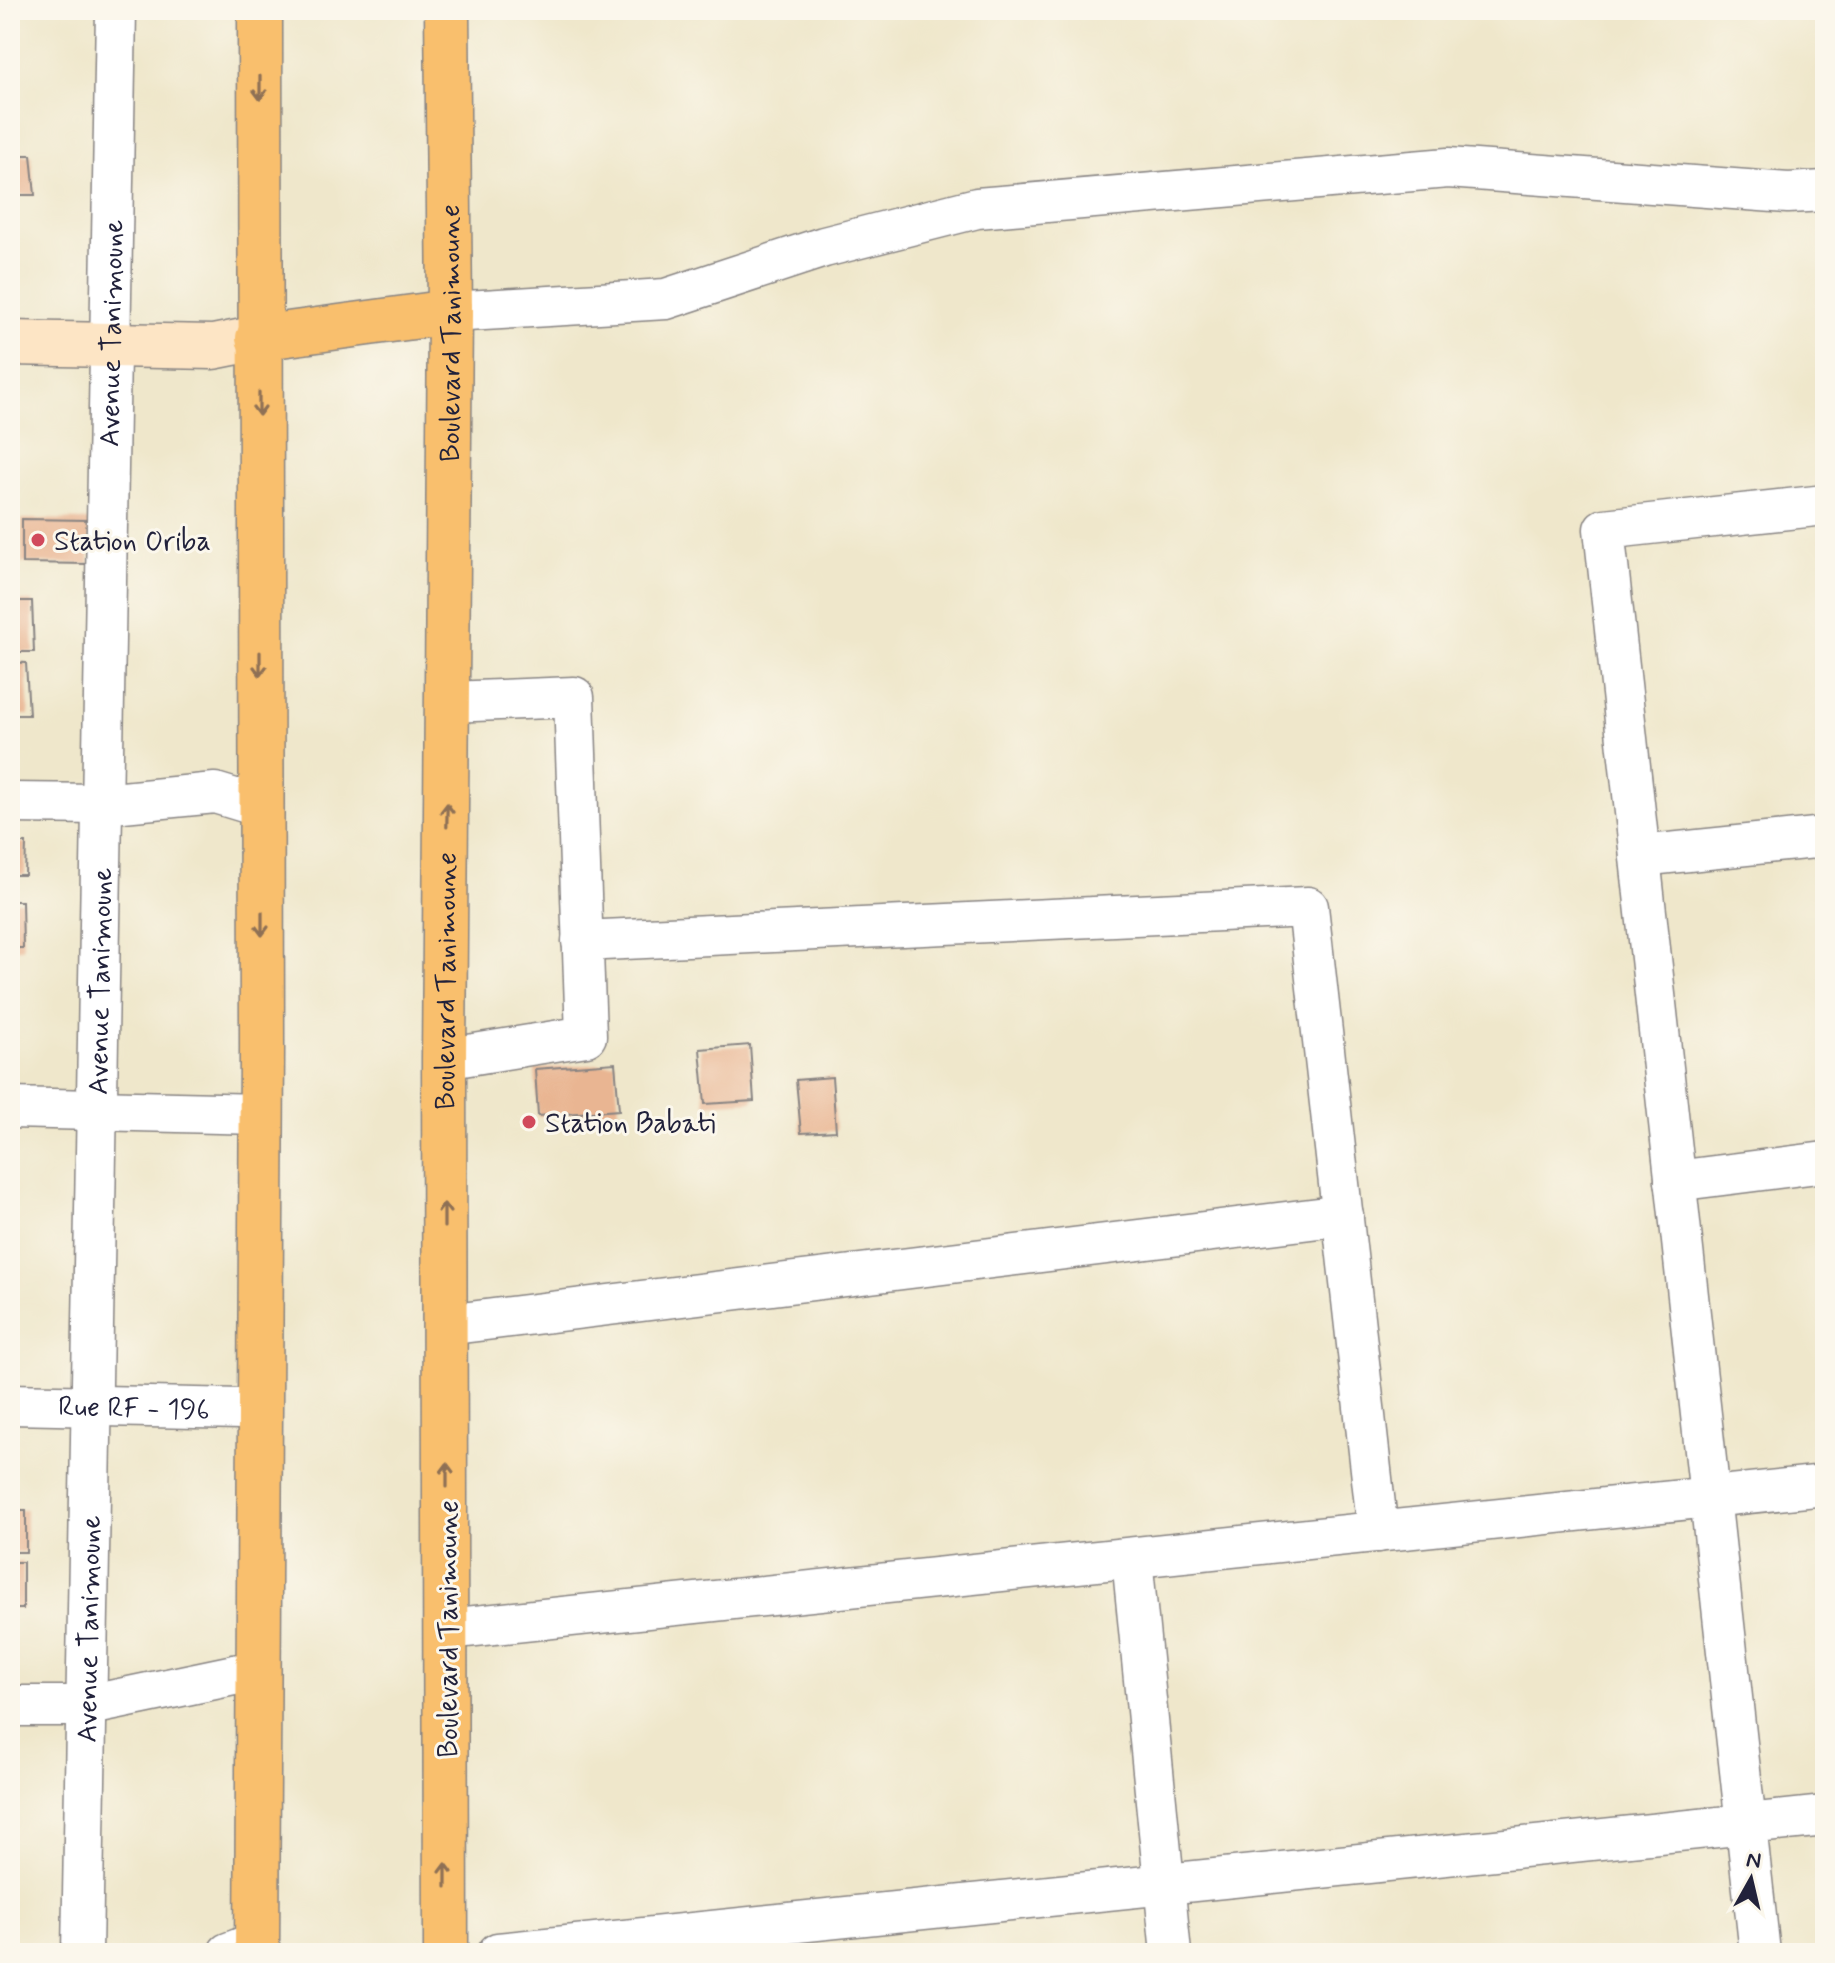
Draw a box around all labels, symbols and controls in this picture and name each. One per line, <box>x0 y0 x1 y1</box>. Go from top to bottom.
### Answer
one-way arrow <box>252 74 268 101</box>
street label: Boulevard Tanimoune <box>433 204 471 462</box>
street label: Avenue Tanimoune <box>92 219 133 447</box>
one-way arrow <box>251 390 267 417</box>
place label: Station Oriba <box>54 524 211 561</box>
marker: Station Oriba <box>29 531 47 549</box>
one-way arrow <box>252 650 268 677</box>
one-way arrow <box>439 802 455 829</box>
street label: Boulevard Tanimoune <box>428 852 467 1110</box>
street label: Avenue Tanimoune <box>81 867 122 1095</box>
one-way arrow <box>254 910 270 937</box>
place label: Station Babati <box>545 1106 716 1143</box>
marker: Station Babati <box>520 1113 538 1131</box>
one-way arrow <box>436 1202 452 1229</box>
street label: Rue RF - 196 <box>58 1389 210 1429</box>
one-way arrow <box>439 1462 454 1489</box>
street label: Boulevard Tanimoune <box>431 1500 468 1758</box>
street label: Avenue Tanimoune <box>70 1515 111 1743</box>
north arrow <box>1711 1839 1791 1919</box>
text: N <box>1744 1846 1763 1876</box>
one-way arrow <box>438 1862 454 1889</box>

